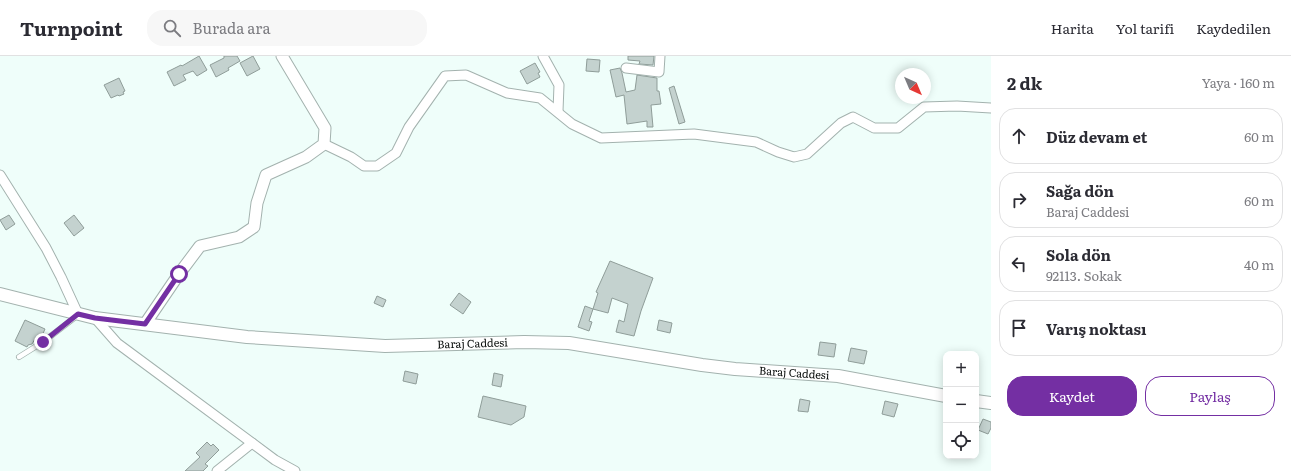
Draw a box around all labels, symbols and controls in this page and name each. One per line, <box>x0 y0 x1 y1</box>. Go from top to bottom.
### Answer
search box <box>147 10 427 46</box>
text: Turnpoint <box>20 14 123 42</box>
text: Burada ara <box>193 16 270 39</box>
icon: search <box>161 17 183 39</box>
text: Harita <box>1051 18 1094 38</box>
text: Yol tarifi <box>1116 18 1174 38</box>
text: Kaydedilen <box>1196 18 1271 38</box>
north arrow <box>895 68 931 104</box>
text: 2 dk <box>1007 70 1042 95</box>
text: Yaya · 160 m <box>1202 73 1275 92</box>
icon: ahead <box>1008 125 1030 147</box>
text: Düz devam et <box>1046 125 1147 148</box>
text: 60 m <box>1244 127 1274 146</box>
text: Sağa dön <box>1046 179 1114 202</box>
icon: right <box>1008 189 1030 211</box>
text: 60 m <box>1244 191 1274 210</box>
text: Baraj Caddesi <box>1046 202 1129 221</box>
text: Sola dön <box>1046 243 1111 266</box>
icon: left <box>1008 253 1030 275</box>
text: 40 m <box>1244 255 1274 274</box>
route start <box>170 265 188 283</box>
text: 92113. Sokak <box>1046 266 1122 285</box>
icon: arrive <box>1008 317 1030 339</box>
text: Varış noktası <box>1046 317 1146 340</box>
route end <box>34 333 52 351</box>
street label: Baraj Caddesi <box>437 333 508 351</box>
map controls <box>943 351 979 459</box>
button: + <box>943 351 979 387</box>
street label: Baraj Caddesi <box>759 362 830 382</box>
button: Kaydet <box>1007 376 1137 416</box>
button: Paylaş <box>1145 376 1275 416</box>
button: − <box>943 387 979 423</box>
button: locate <box>943 423 979 459</box>

